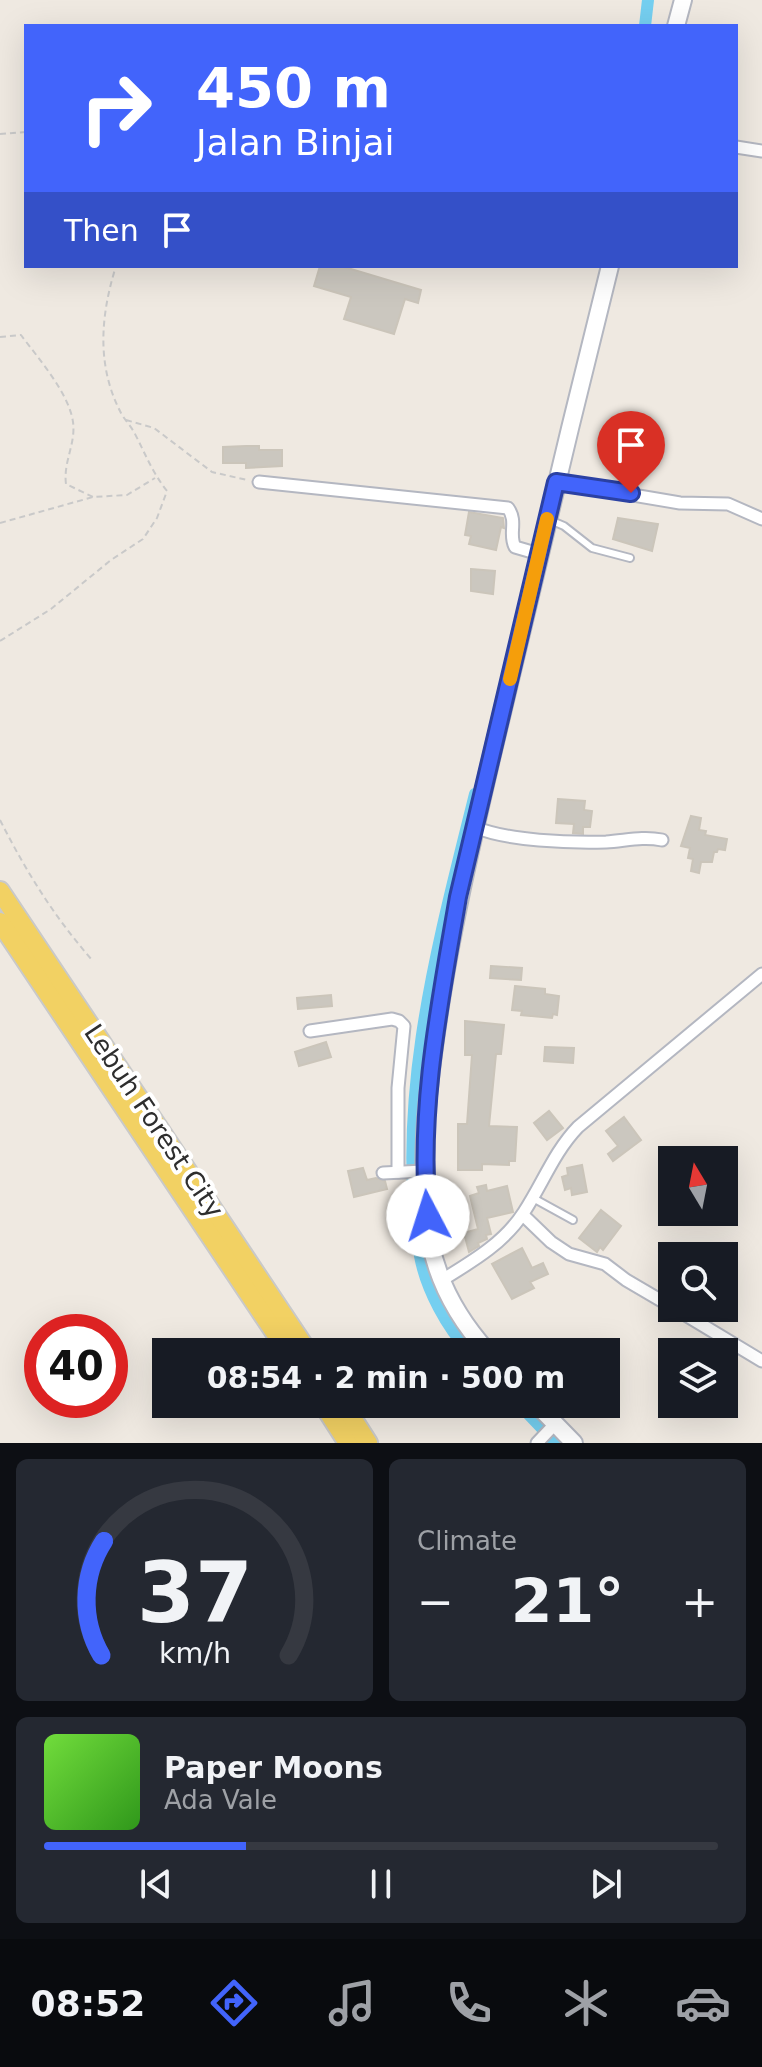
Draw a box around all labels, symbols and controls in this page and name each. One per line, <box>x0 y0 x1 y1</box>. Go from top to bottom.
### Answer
text: 450 m <box>196 55 391 120</box>
icon: right <box>64 56 168 160</box>
text: Jalan Binjai <box>196 122 395 163</box>
icon: arrive <box>155 208 199 252</box>
text: Then <box>64 213 139 248</box>
pin <box>597 411 665 493</box>
icon: arrive <box>609 423 653 467</box>
street label: Lebuh Forest City <box>78 1019 230 1223</box>
north arrow <box>658 1146 738 1226</box>
map controls <box>658 1146 738 1418</box>
position arrow <box>386 1174 470 1258</box>
button: search <box>658 1242 738 1322</box>
speed limit sign: 40 <box>24 1314 128 1418</box>
button: layers <box>658 1338 738 1418</box>
text: 08:54 · 2 min · 500 m <box>207 1360 565 1395</box>
text: Climate <box>417 1526 517 1556</box>
text: 37 <box>137 1545 252 1642</box>
text: 21° <box>511 1566 624 1636</box>
text: − <box>417 1576 454 1627</box>
text: + <box>681 1576 718 1627</box>
text: km/h <box>158 1636 231 1670</box>
text: Paper Moons <box>164 1750 383 1785</box>
text: Ada Vale <box>164 1785 277 1815</box>
icon: previous <box>134 1862 178 1906</box>
icon: pause <box>359 1862 403 1906</box>
icon: next <box>584 1862 628 1906</box>
icon: directions <box>206 1975 262 2031</box>
icon: music <box>324 1975 380 2031</box>
icon: phone <box>441 1975 497 2031</box>
icon: climate <box>558 1975 614 2031</box>
icon: car <box>675 1975 731 2031</box>
text: 08:52 <box>31 1983 145 2024</box>

